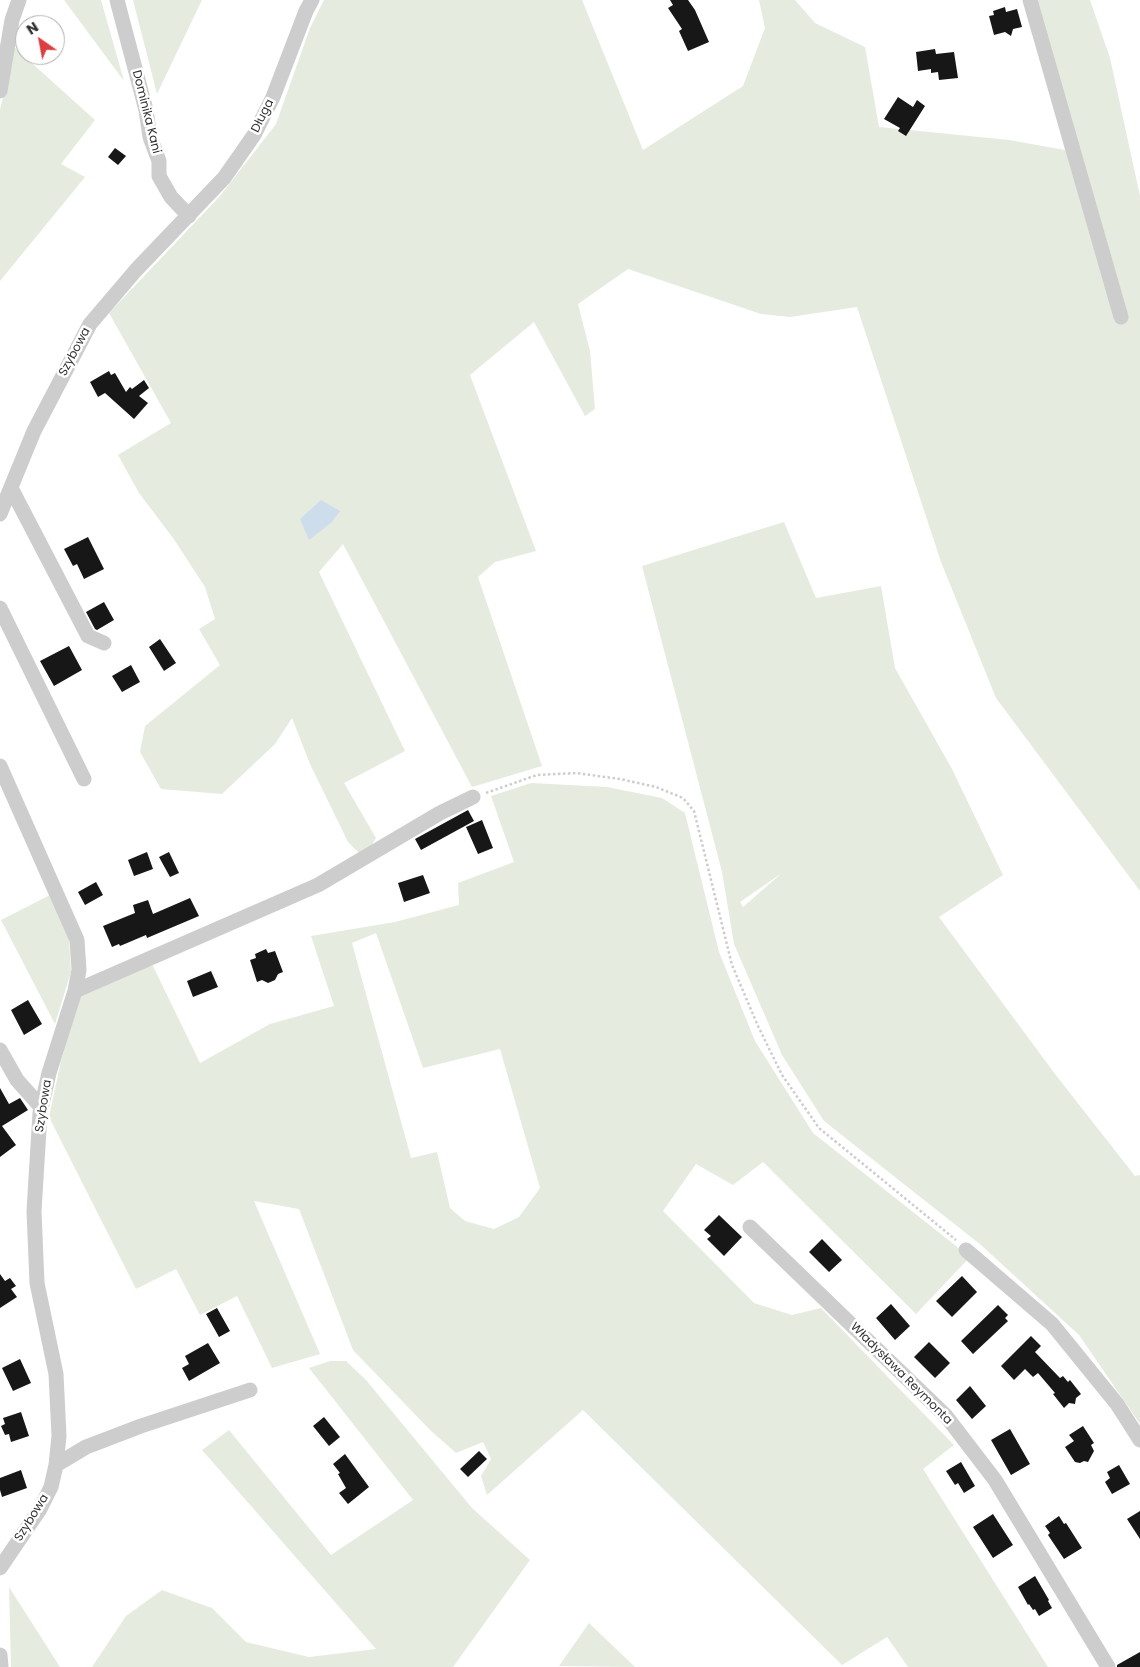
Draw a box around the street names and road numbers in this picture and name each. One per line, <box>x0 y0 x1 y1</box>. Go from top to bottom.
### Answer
street label: Dominika Kani <box>129 69 163 155</box>
street label: Długa <box>249 97 277 135</box>
street label: Szybowa <box>56 325 94 379</box>
street label: Szybowa <box>33 1079 55 1133</box>
street label: Władysława Reymonta <box>847 1320 955 1428</box>
street label: Szybowa <box>12 1492 52 1544</box>

